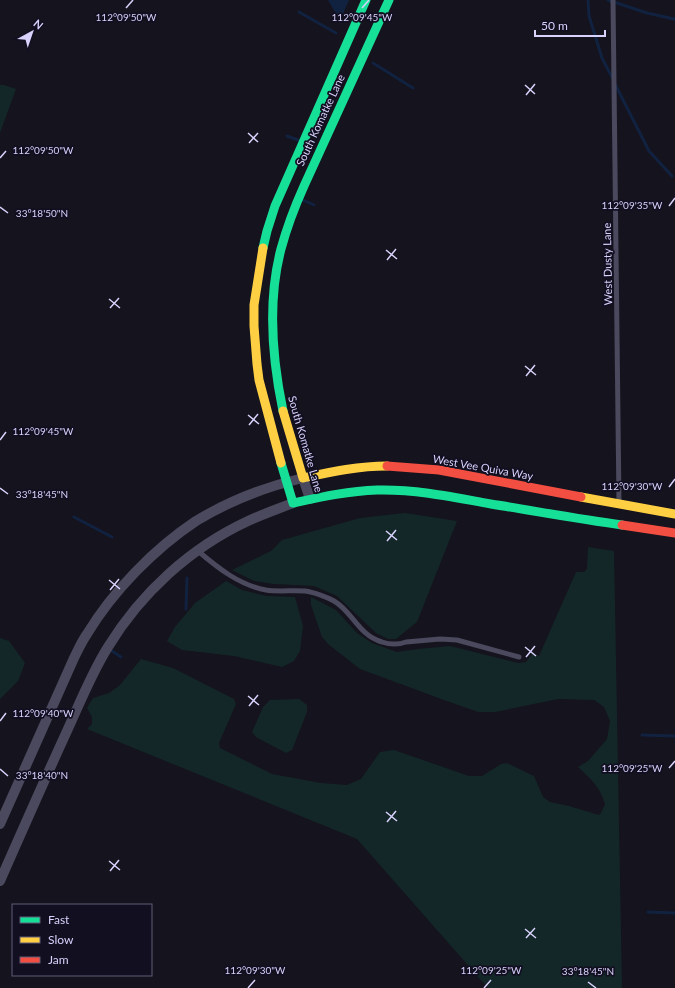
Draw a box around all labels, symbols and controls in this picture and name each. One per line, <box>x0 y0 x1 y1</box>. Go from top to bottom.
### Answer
text: 112°09'50"W <box>96 11 157 23</box>
text: 112°09'45"W <box>332 11 393 23</box>
north arrow <box>12 12 52 52</box>
scale bar <box>535 12 605 38</box>
text: N <box>31 16 46 32</box>
text: 50 m <box>541 18 568 33</box>
street label: South Komatke Lane <box>293 72 347 168</box>
text: 112°09'50"W <box>13 144 74 156</box>
text: 112°09'35"W <box>602 199 663 211</box>
text: 33°18'50"N <box>16 207 68 219</box>
street label: West Dusty Lane <box>600 222 614 305</box>
street label: South Komatke Lane <box>286 394 326 494</box>
text: 112°09'45"W <box>13 425 74 437</box>
street label: West Vee Quiva Way <box>432 452 535 482</box>
text: 112°09'30"W <box>602 480 663 492</box>
text: 33°18'45"N <box>16 488 68 500</box>
text: 112°09'40"W <box>13 707 74 719</box>
text: 112°09'25"W <box>602 762 663 774</box>
text: 33°18'40"N <box>16 769 68 781</box>
legend <box>12 904 152 976</box>
text: Fast <box>48 912 70 927</box>
text: Slow <box>48 932 74 947</box>
text: Jam <box>48 952 69 967</box>
text: 112°09'30"W <box>225 964 286 976</box>
text: 112°09'25"W <box>461 964 522 976</box>
text: 33°18'45"N <box>562 965 614 977</box>

